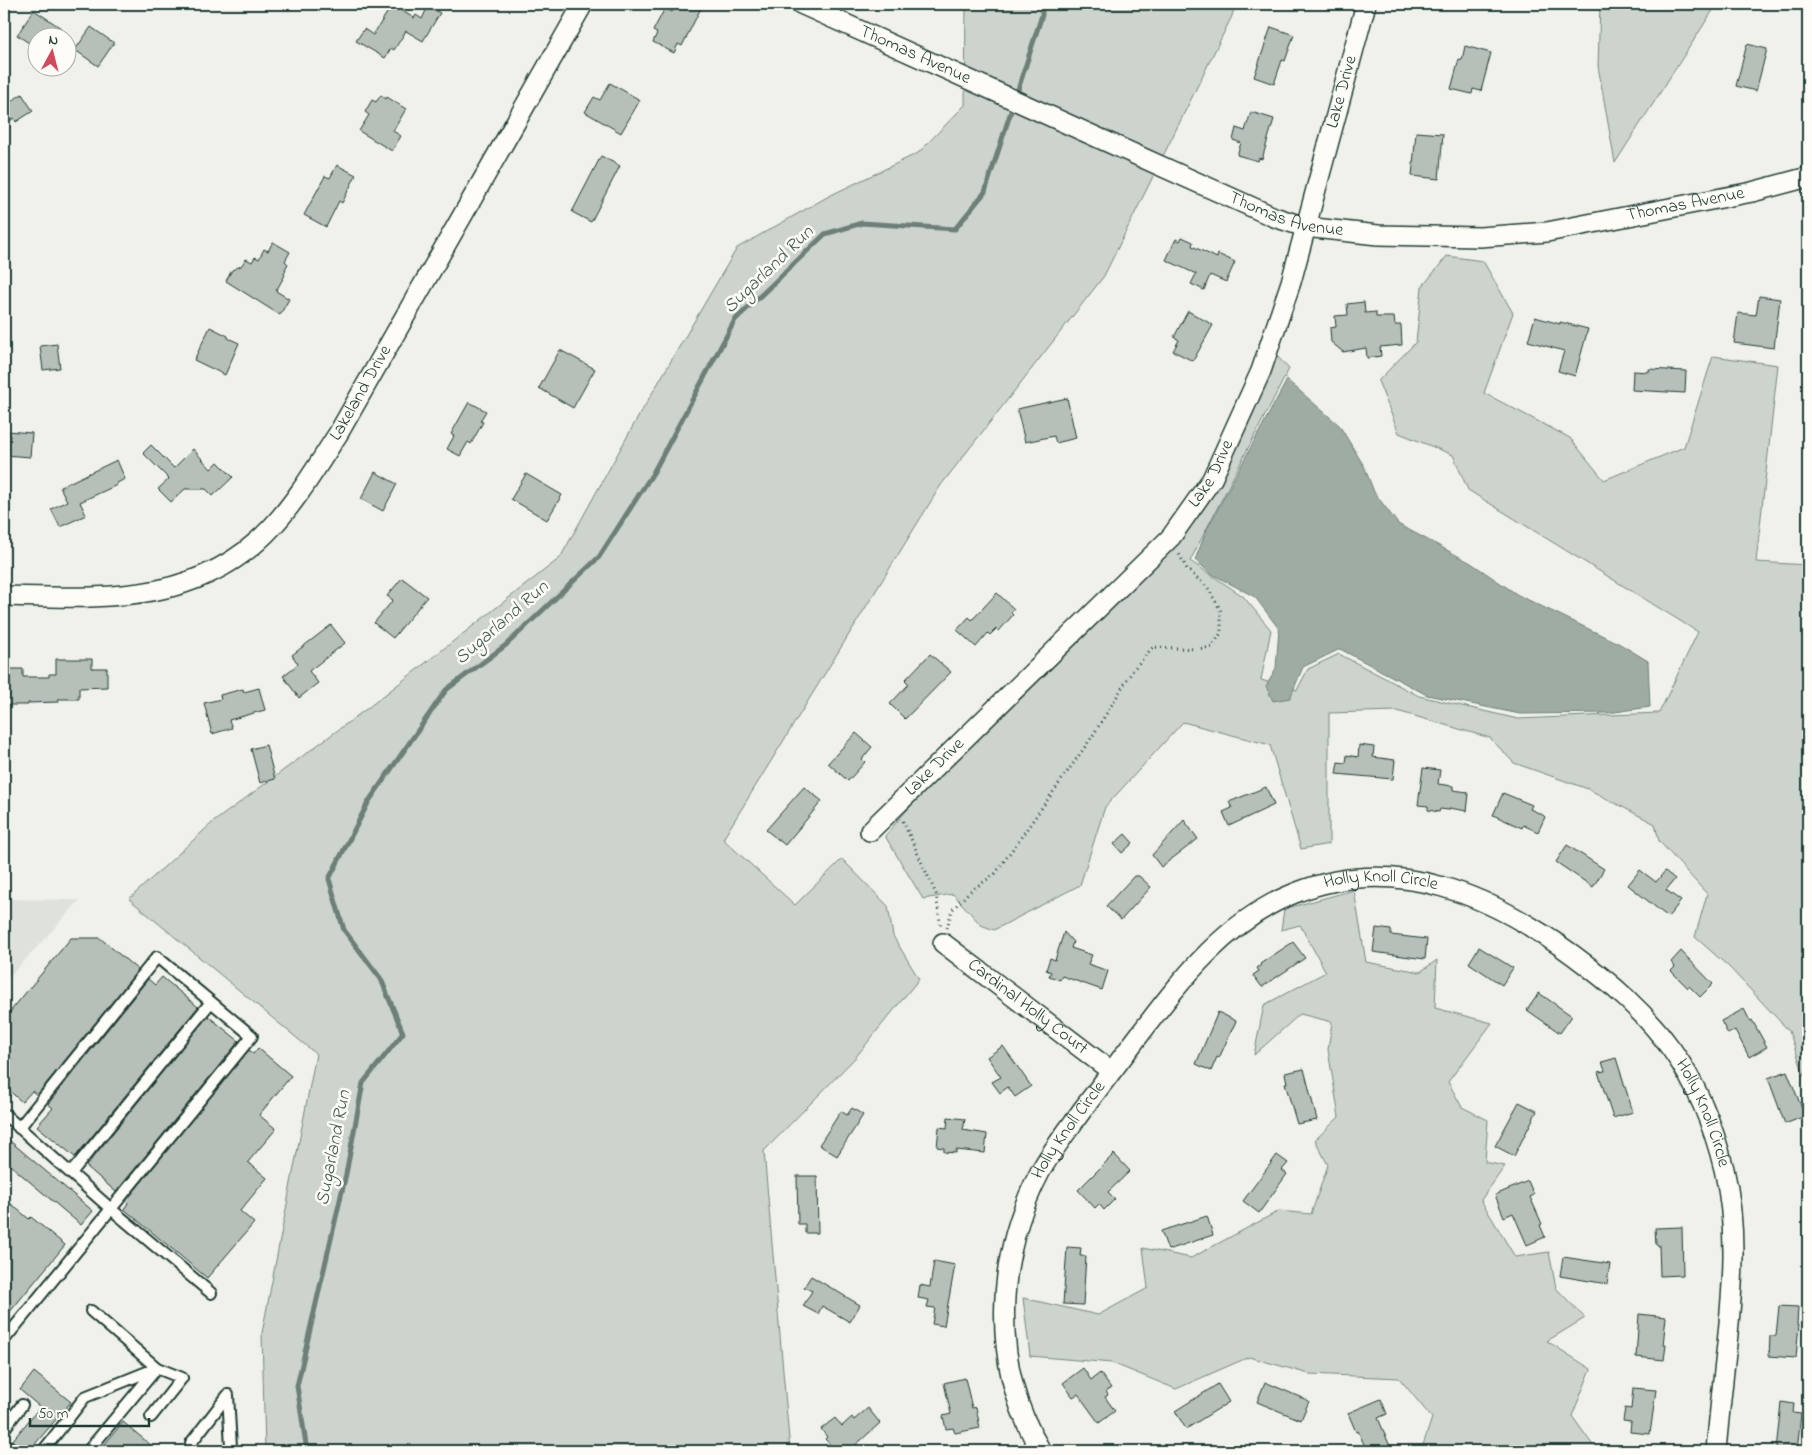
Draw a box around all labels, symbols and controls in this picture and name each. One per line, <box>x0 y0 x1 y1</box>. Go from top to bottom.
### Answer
street label: Thomas Avenue <box>855 19 976 92</box>
north arrow <box>28 28 78 78</box>
text: N <box>47 30 59 52</box>
street label: Lake Drive <box>1320 52 1365 131</box>
street label: Thomas Avenue <box>1624 181 1747 229</box>
street label: Thomas Avenue <box>1224 185 1346 244</box>
water label: Sugarland Run <box>718 219 821 321</box>
street label: Lakeland Drive <box>324 340 399 446</box>
street label: Lake Drive <box>1182 435 1241 513</box>
water label: Sugarland Run <box>449 574 556 672</box>
street label: Lake Drive <box>899 731 971 803</box>
street label: Holly Knoll Circle <box>1321 864 1442 898</box>
street label: Cardinal Holly Court <box>961 953 1093 1062</box>
street label: Holly Knoll Circle <box>1668 1054 1736 1171</box>
street label: Holly Knoll Circle <box>1025 1075 1113 1184</box>
water label: Sugarland Run <box>310 1088 359 1208</box>
scale bar <box>30 1395 149 1427</box>
text: 50 m <box>38 1403 69 1425</box>

